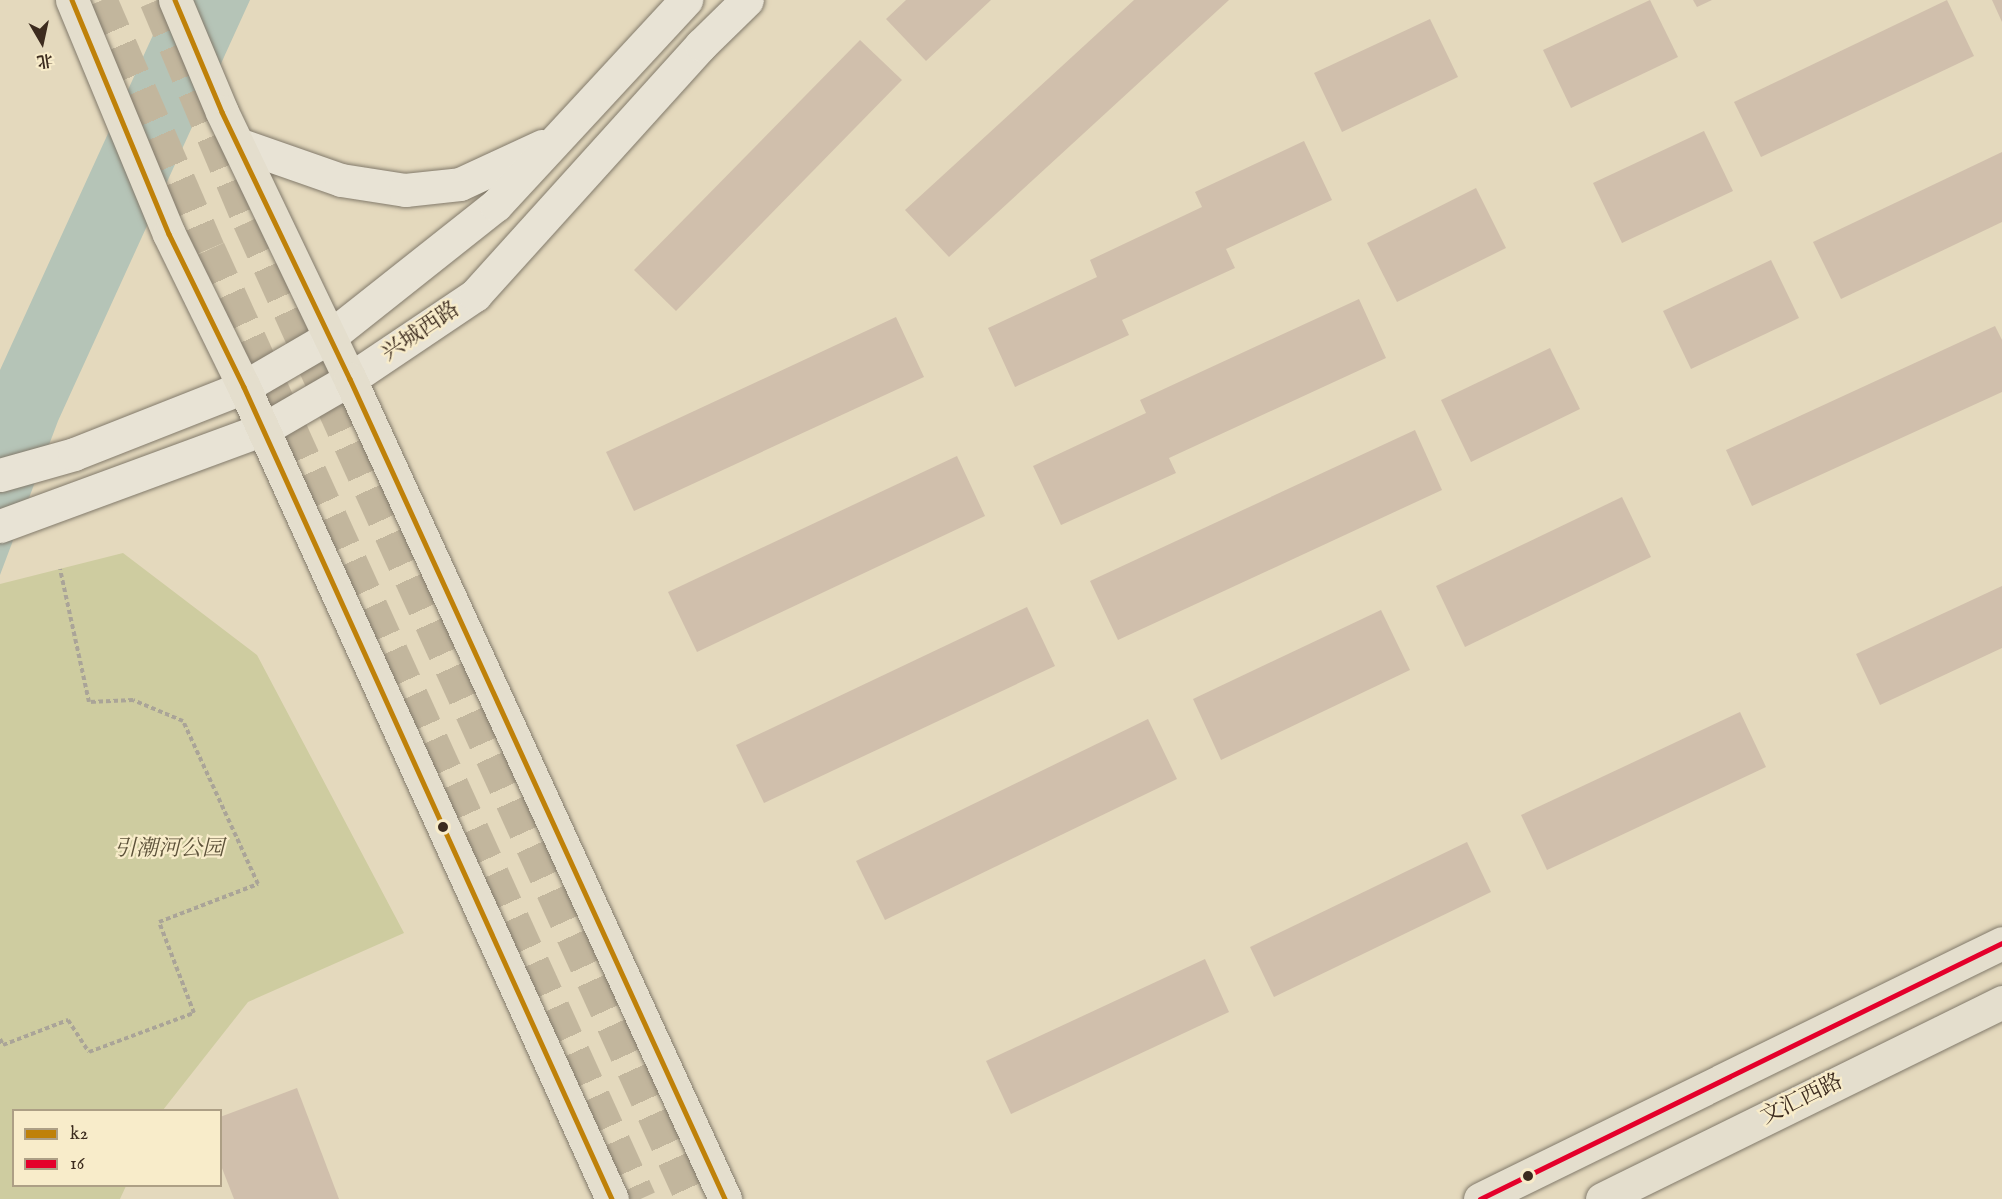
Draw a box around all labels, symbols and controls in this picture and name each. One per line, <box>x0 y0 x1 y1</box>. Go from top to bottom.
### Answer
north arrow <box>12 12 72 72</box>
text: 北 <box>35 49 54 71</box>
street label: 兴城西路 <box>377 296 465 368</box>
unlabelled marker <box>437 821 449 833</box>
park label: 引潮河公园 <box>114 837 224 863</box>
street label: 文汇西路 <box>1757 1069 1847 1131</box>
legend <box>12 1109 222 1187</box>
text: k2 <box>70 1123 88 1146</box>
text: 16 <box>70 1153 84 1176</box>
unlabelled marker <box>1522 1170 1534 1182</box>

